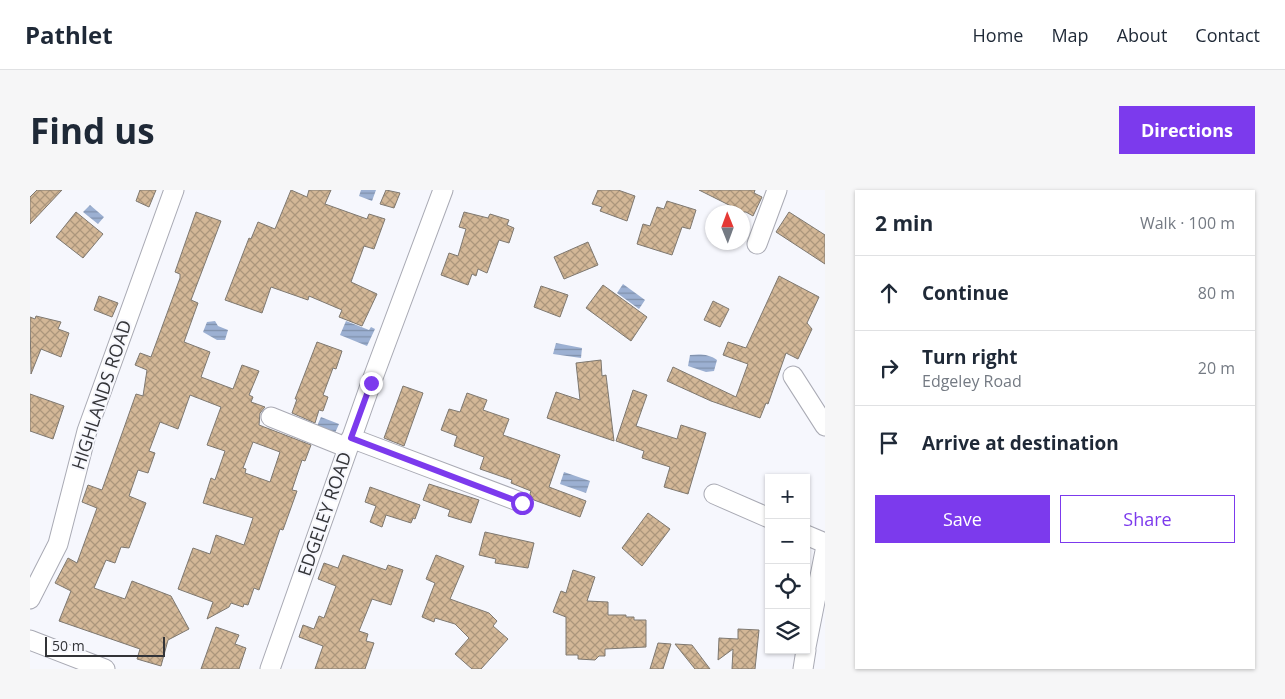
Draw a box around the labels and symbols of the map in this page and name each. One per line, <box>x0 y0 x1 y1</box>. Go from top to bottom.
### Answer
north arrow <box>705 205 750 250</box>
street label: HIGHLANDS ROAD <box>66 317 137 473</box>
route end <box>360 372 383 395</box>
street label: EDGELEY ROAD <box>292 448 357 579</box>
route start <box>511 492 534 515</box>
scale bar <box>45 634 165 657</box>

